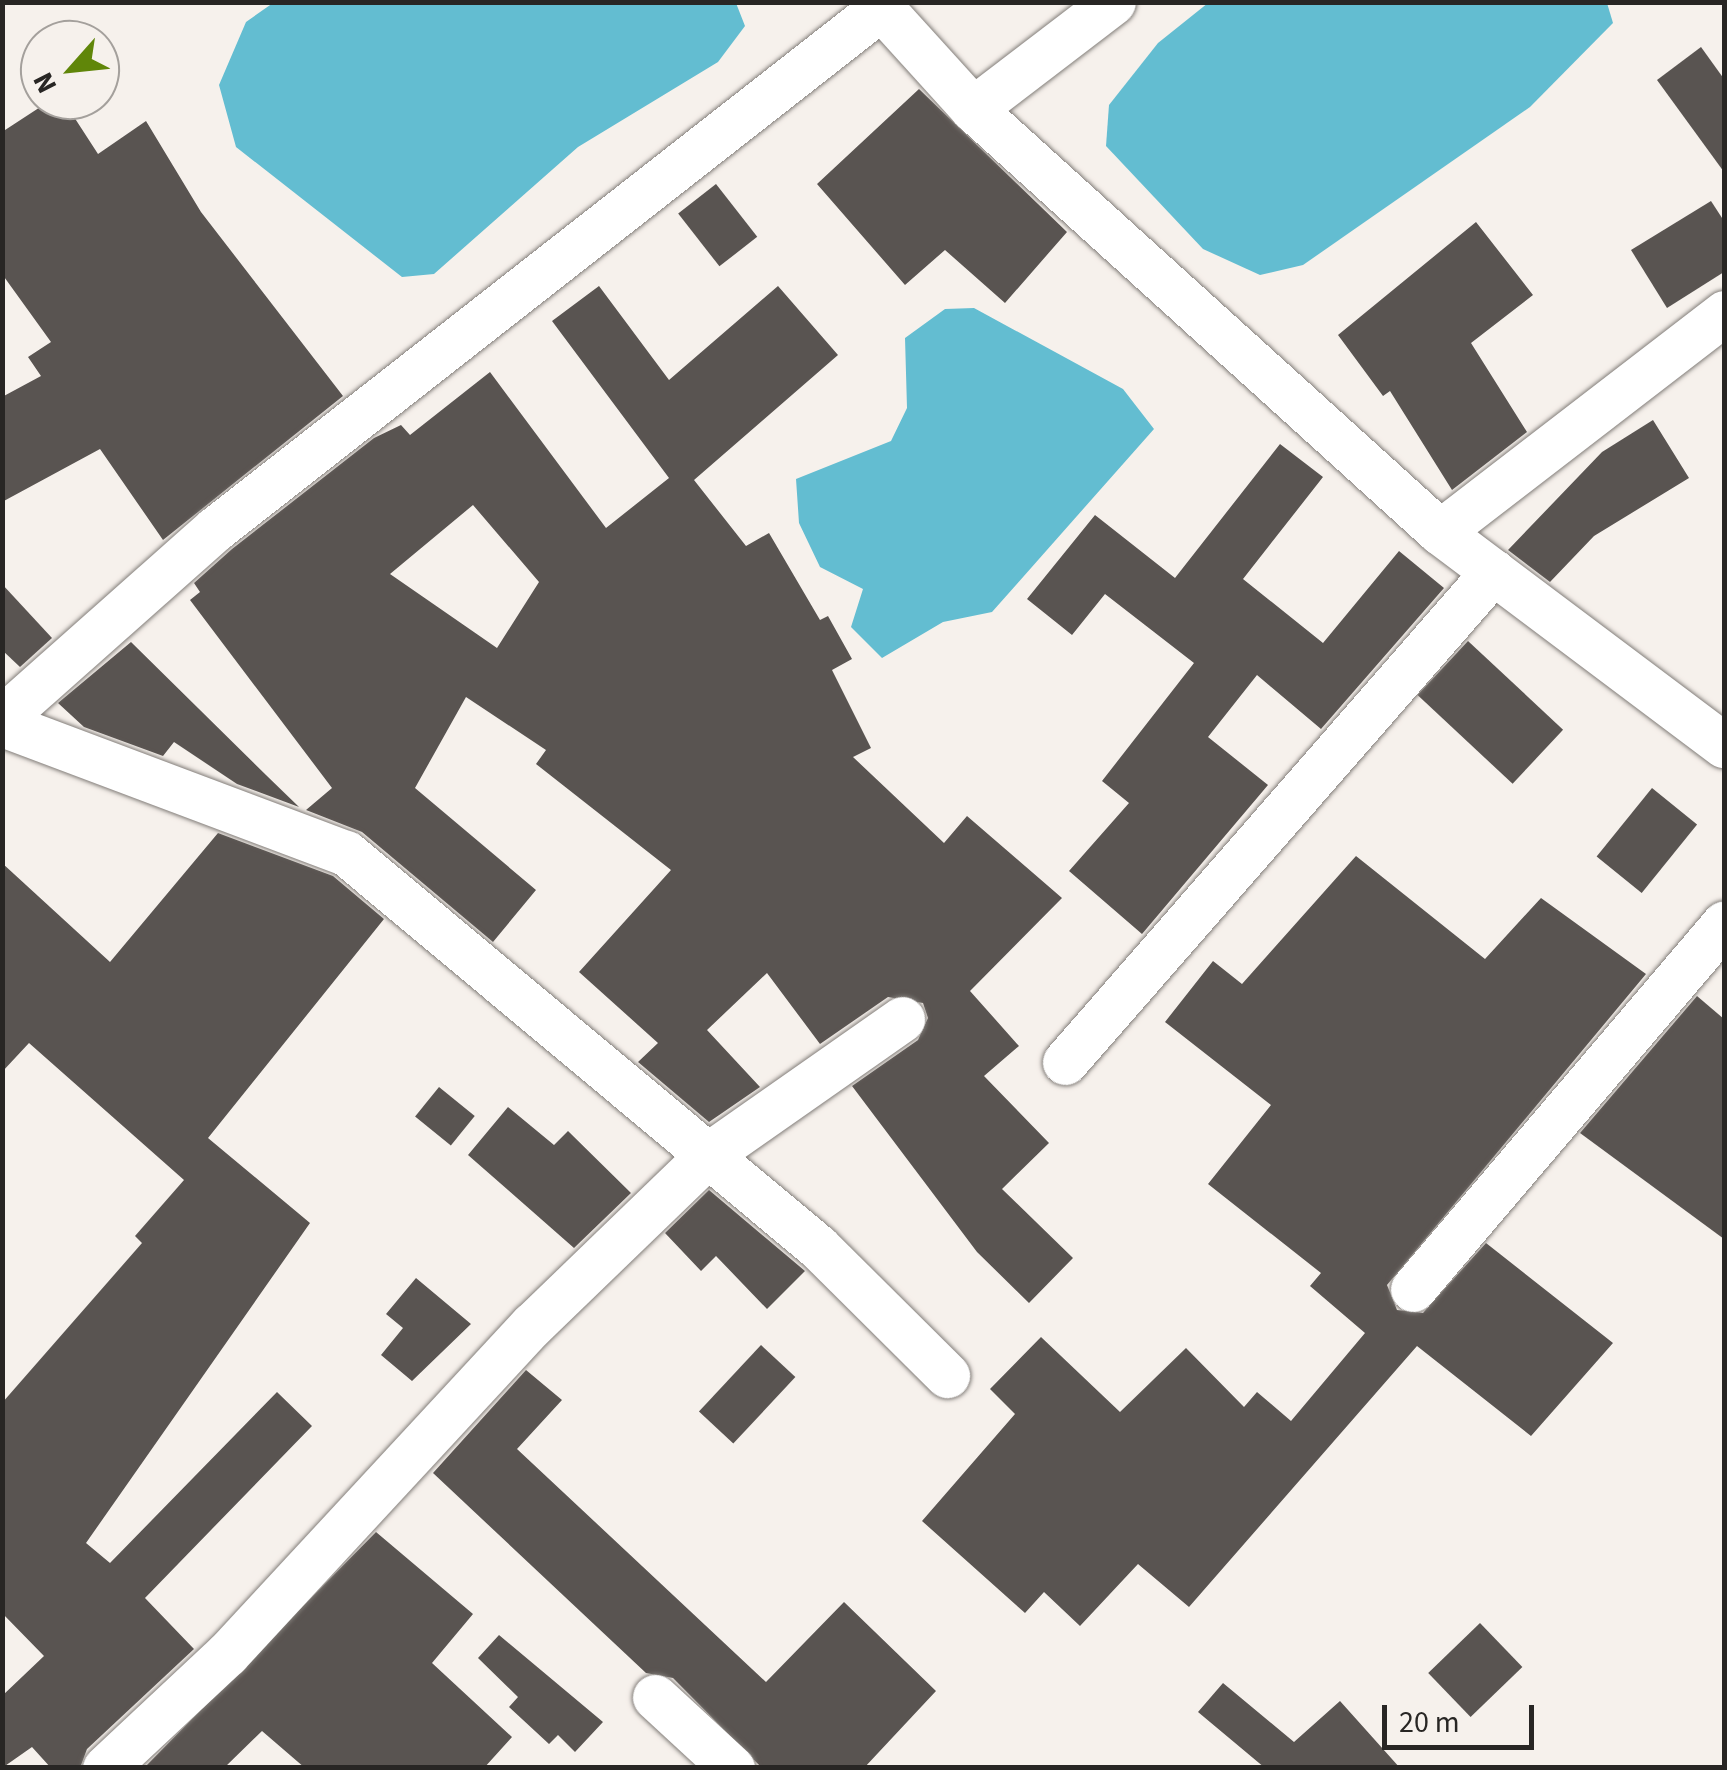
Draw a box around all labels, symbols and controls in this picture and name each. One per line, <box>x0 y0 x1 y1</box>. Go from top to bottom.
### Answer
north arrow <box>20 20 120 120</box>
text: N <box>23 65 67 100</box>
scale bar <box>1387 1685 1540 1747</box>
text: 20 m <box>1399 1701 1460 1744</box>

